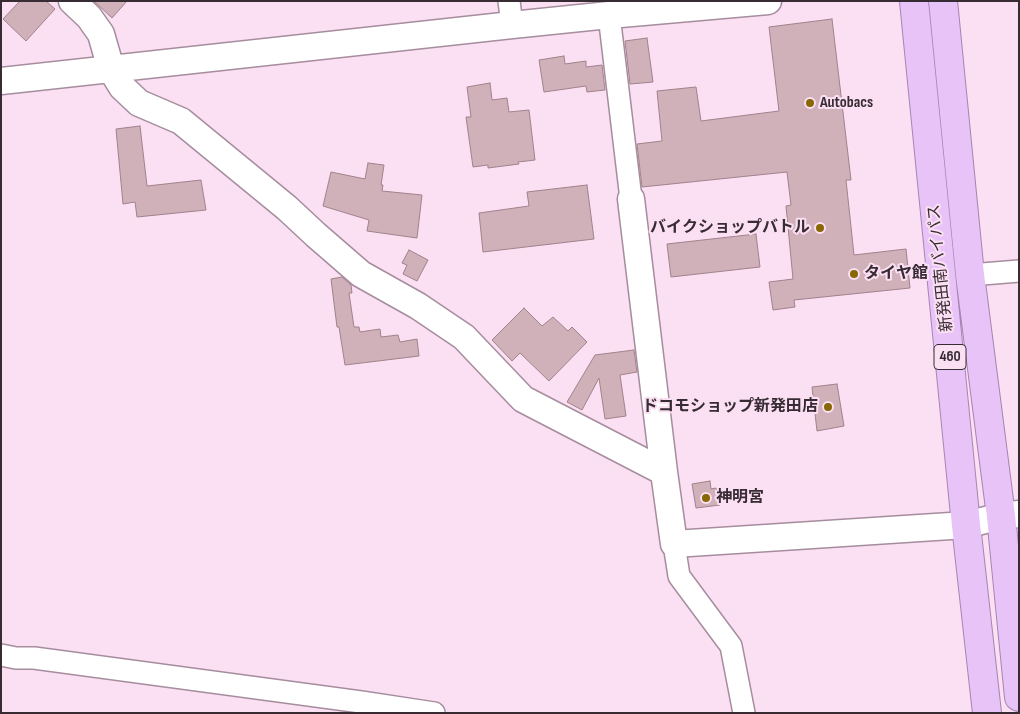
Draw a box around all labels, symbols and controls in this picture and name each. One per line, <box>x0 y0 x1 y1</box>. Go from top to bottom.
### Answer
place label: Autobacs <box>820 93 873 113</box>
marker: Autobacs <box>804 97 816 109</box>
street label: 新発田南バイパス <box>925 203 957 333</box>
place label: バイクショップバトル <box>650 218 810 238</box>
marker: バイクショップバトル <box>814 222 826 234</box>
place label: タイヤ館 <box>864 264 928 284</box>
marker: タイヤ館 <box>848 268 860 280</box>
road number: 460 <box>934 344 966 370</box>
place label: ドコモショップ新発田店 <box>642 397 818 417</box>
marker: ドコモショップ新発田店 <box>822 401 834 413</box>
place label: 神明宮 <box>716 488 764 508</box>
marker: 神明宮 <box>700 492 712 504</box>

